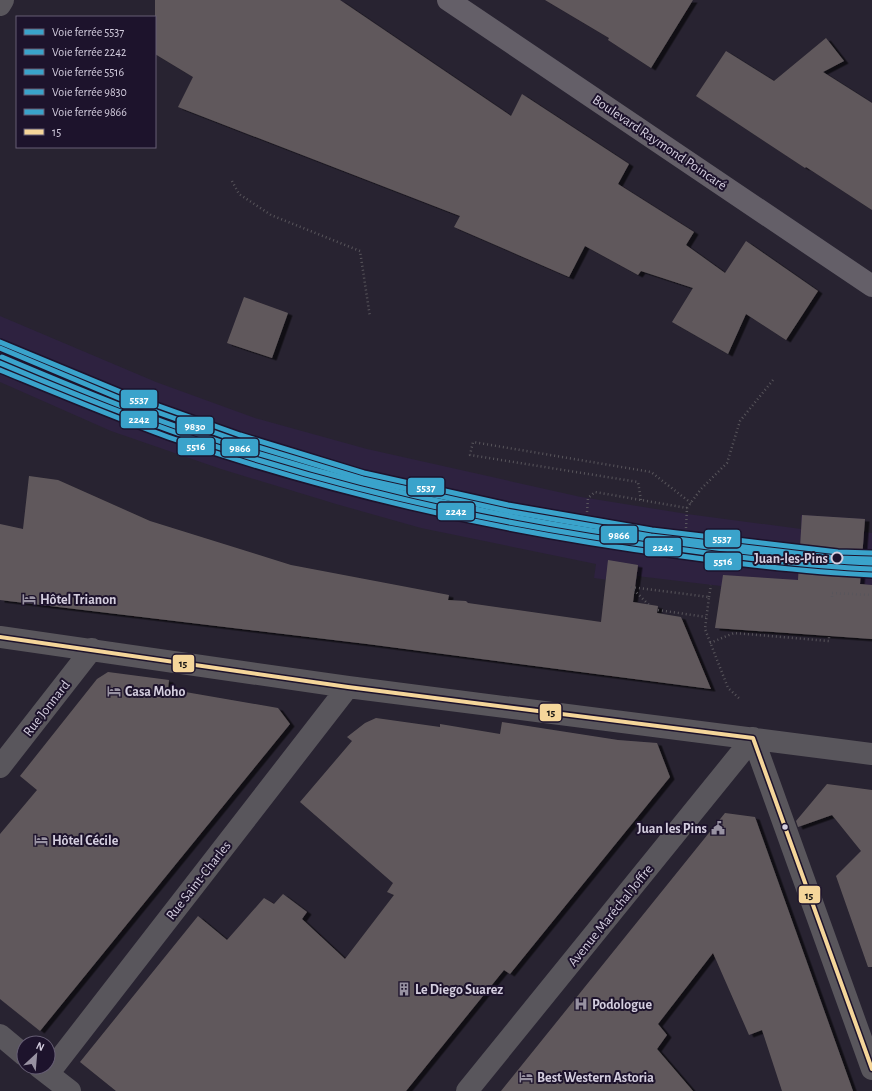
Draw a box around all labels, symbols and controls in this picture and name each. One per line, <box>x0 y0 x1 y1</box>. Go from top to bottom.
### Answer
legend <box>16 16 156 148</box>
text: Voie ferrée 5537 <box>52 26 124 38</box>
text: Voie ferrée 2242 <box>52 46 127 58</box>
text: Voie ferrée 5516 <box>52 66 124 78</box>
text: Voie ferrée 9830 <box>52 86 127 98</box>
street label: Boulevard Raymond Poincaré <box>590 93 729 193</box>
text: Voie ferrée 9866 <box>52 106 127 118</box>
text: 15 <box>52 126 61 138</box>
line badge: 5537 <box>120 389 158 409</box>
text: 5537 <box>130 394 149 405</box>
line badge: 2242 <box>120 410 158 429</box>
text: 2242 <box>128 414 150 425</box>
line badge: 9830 <box>176 416 214 435</box>
text: 9830 <box>184 421 206 432</box>
line badge: 5516 <box>177 437 215 456</box>
line badge: 9866 <box>221 438 259 457</box>
text: 5516 <box>187 441 205 452</box>
text: 9866 <box>229 443 251 454</box>
line badge: 5537 <box>407 477 445 496</box>
text: 5537 <box>417 482 436 493</box>
line badge: 2242 <box>437 502 475 521</box>
text: 2242 <box>445 506 467 517</box>
line badge: 9866 <box>600 525 638 544</box>
line badge: 5537 <box>704 529 741 548</box>
text: 9866 <box>608 530 630 541</box>
text: 5537 <box>713 533 732 544</box>
line badge: 2242 <box>644 537 682 557</box>
text: 2242 <box>652 542 674 553</box>
marker: Juan-les-Pins <box>830 551 844 565</box>
line badge: 5516 <box>704 552 742 571</box>
place label: Juan-les-Pins <box>754 552 828 566</box>
text: 5516 <box>714 556 732 567</box>
hotel icon: Hôtel Trianon <box>21 591 37 607</box>
place label: Hôtel Trianon <box>40 593 116 607</box>
line badge: 15 <box>172 654 195 673</box>
text: 15 <box>179 658 188 669</box>
street label: Rue Jonnard <box>21 678 73 739</box>
hotel icon: Casa Moho <box>106 683 122 699</box>
place label: Casa Moho <box>125 685 186 699</box>
line badge: 15 <box>539 703 562 722</box>
text: 15 <box>547 707 556 718</box>
public building icon: Juan les Pins <box>710 820 726 836</box>
place label: Juan les Pins <box>637 822 707 836</box>
unlabelled marker <box>780 822 790 832</box>
hotel icon: Hôtel Cécile <box>33 832 49 848</box>
place label: Hôtel Cécile <box>52 834 119 848</box>
street label: Rue Saint-Charles <box>164 839 234 923</box>
street label: Avenue Maréchal Joffre <box>566 862 656 969</box>
line badge: 15 <box>798 885 821 904</box>
text: 15 <box>805 890 814 901</box>
building icon: Le Diego Suarez <box>396 981 412 997</box>
place label: Le Diego Suarez <box>415 983 503 997</box>
hospital icon: Podologue <box>573 996 589 1012</box>
place label: Podologue <box>592 998 652 1012</box>
north arrow <box>16 1035 56 1075</box>
text: N <box>34 1040 46 1053</box>
hotel icon: Best Western Astoria <box>518 1069 534 1085</box>
place label: Best Western Astoria <box>537 1071 654 1085</box>

